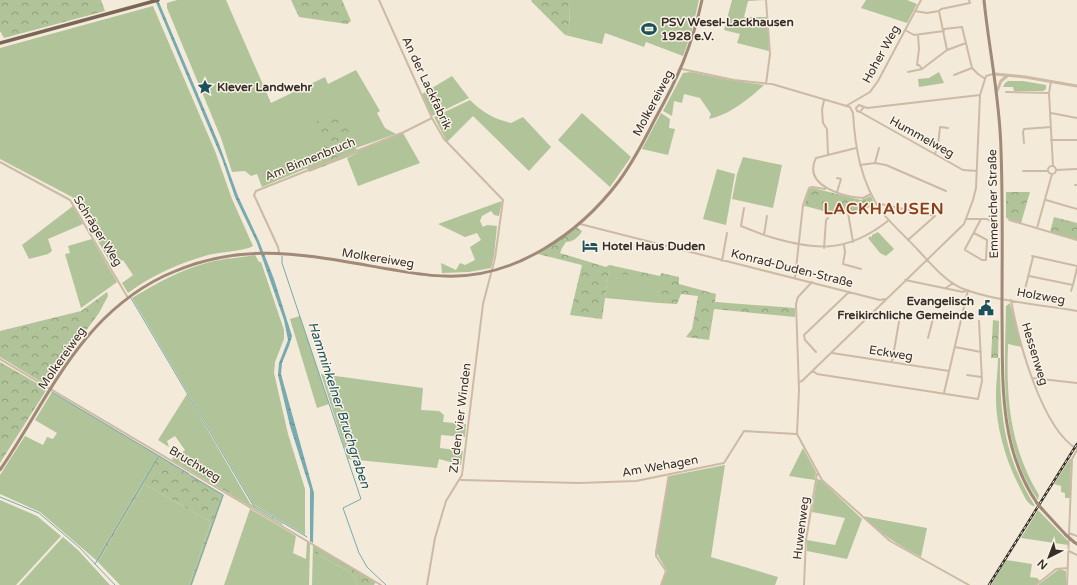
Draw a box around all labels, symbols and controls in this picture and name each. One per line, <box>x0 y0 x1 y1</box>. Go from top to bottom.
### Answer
place label: PSV Wesel-Lackhausen 1928 e.V. <box>661 15 794 43</box>
sports icon: PSV Wesel-Lackhausen 1928 e.V. <box>640 20 658 38</box>
street label: Hoher Weg <box>859 23 903 85</box>
street label: An der Lackfabrik <box>399 34 455 132</box>
street label: Molkereiweg <box>630 68 676 138</box>
place icon: Klever Landwehr <box>196 78 214 96</box>
place label: Klever Landwehr <box>217 80 313 94</box>
street label: Hummelweg <box>887 113 957 161</box>
street label: Am Binnenbruch <box>263 135 357 183</box>
street label: Emmericher Straße <box>985 149 1001 259</box>
street label: Schräger Weg <box>71 193 125 269</box>
district label: LACKHAUSEN <box>823 199 945 219</box>
hotel icon: Hotel Haus Duden <box>581 237 599 255</box>
place label: Hotel Haus Duden <box>602 239 705 253</box>
street label: Molkereiweg <box>341 245 415 271</box>
street label: Konrad-Duden-Straße <box>729 246 855 290</box>
street label: Holzweg <box>1016 285 1066 307</box>
place label: Evangelisch Freikirchliche Gemeinde <box>837 294 974 322</box>
public building icon: Evangelisch Freikirchliche Gemeinde <box>977 299 995 317</box>
water label: Hamminkelner Bruchgraben <box>305 320 374 491</box>
street label: Hessenweg <box>1019 321 1051 387</box>
street label: Molkereiweg <box>35 324 89 392</box>
street label: Eckweg <box>868 343 914 363</box>
street label: Zu den vier Winden <box>446 362 474 474</box>
street label: Bruchweg <box>167 443 223 485</box>
street label: Am Wehagen <box>621 452 699 480</box>
street label: Huwenweg <box>790 496 812 560</box>
north arrow <box>1029 537 1069 577</box>
text: N <box>1035 556 1050 572</box>

